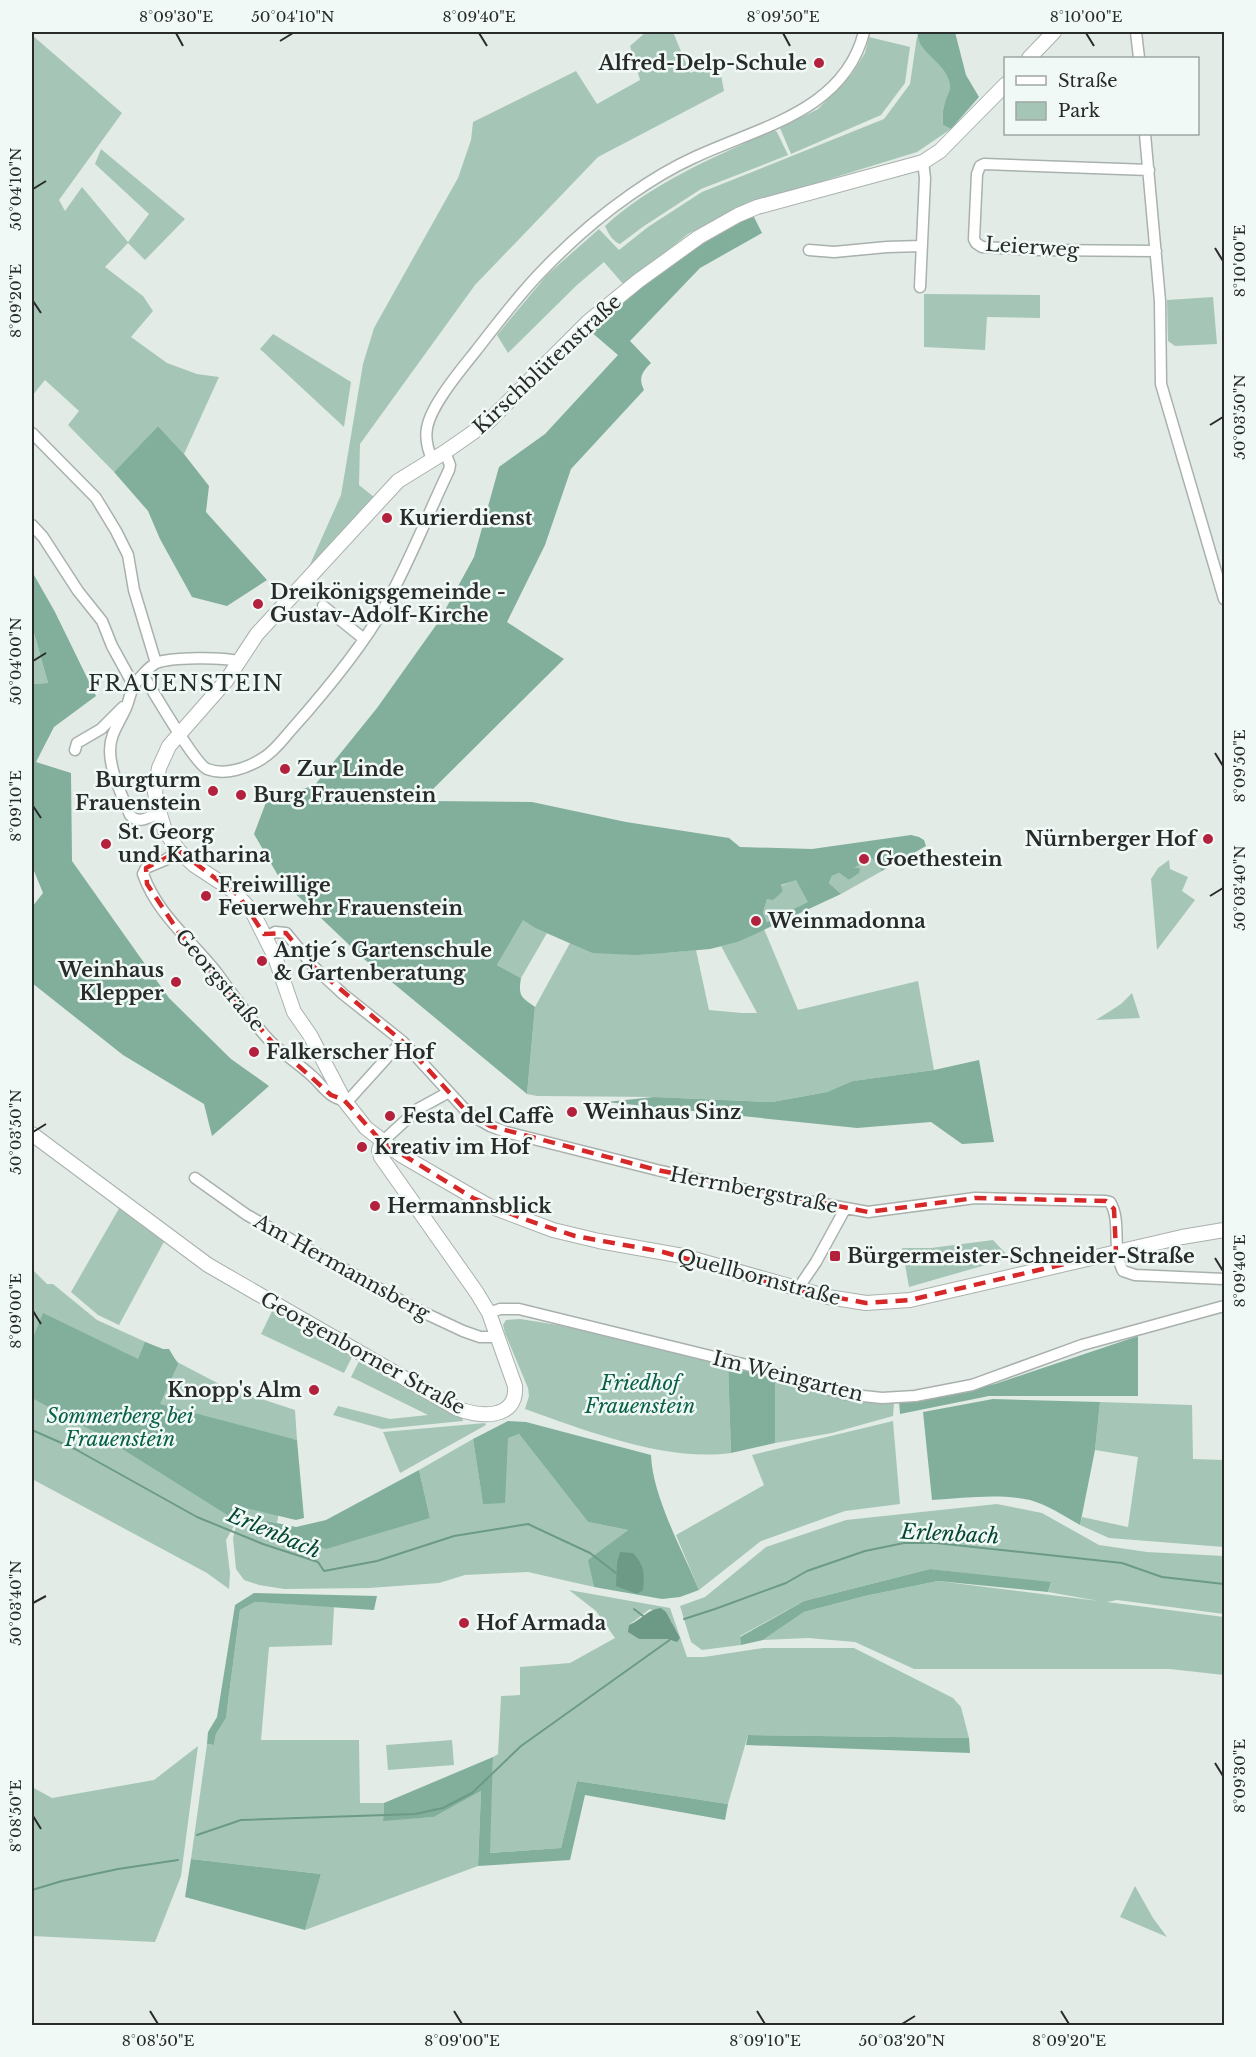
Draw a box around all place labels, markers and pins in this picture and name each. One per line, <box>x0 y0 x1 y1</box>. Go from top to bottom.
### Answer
place label: Alfred-Delp-Schule <box>597 51 807 75</box>
marker: Alfred-Delp-Schule <box>812 56 826 70</box>
place label: Kurierdienst <box>399 506 533 530</box>
marker: Kurierdienst <box>380 511 394 525</box>
place label: Dreikönigsgemeinde - Gustav-Adolf-Kirche <box>270 580 506 627</box>
marker: Dreikönigsgemeinde - Gustav-Adolf-Kirche <box>251 597 265 611</box>
place label: Zur Linde <box>297 757 404 781</box>
marker: Zur Linde <box>278 762 292 776</box>
place label: Burgturm Frauenstein <box>75 768 201 815</box>
place label: Burg Frauenstein <box>253 783 437 807</box>
marker: Burgturm Frauenstein <box>206 784 220 798</box>
marker: Burg Frauenstein <box>234 788 248 802</box>
place label: St. Georg und Katharina <box>118 820 271 867</box>
place label: Nürnberger Hof <box>1025 827 1198 851</box>
marker: Nürnberger Hof <box>1201 832 1215 846</box>
marker: St. Georg und Katharina <box>99 837 113 851</box>
place label: Goethestein <box>876 847 1003 871</box>
marker: Goethestein <box>857 852 871 866</box>
place label: Freiwillige Feuerwehr Frauenstein <box>218 873 463 920</box>
marker: Freiwillige Feuerwehr Frauenstein <box>199 889 213 903</box>
place label: Weinmadonna <box>767 909 926 933</box>
marker: Weinmadonna <box>749 914 763 928</box>
place label: Antje´s Gartenschule & Gartenberatung <box>273 938 492 985</box>
marker: Antje´s Gartenschule & Gartenberatung <box>255 954 269 968</box>
place label: Weinhaus Klepper <box>57 958 164 1005</box>
marker: Weinhaus Klepper <box>169 975 183 989</box>
place label: Falkerscher Hof <box>266 1040 436 1064</box>
marker: Falkerscher Hof <box>247 1045 261 1059</box>
place label: Weinhaus Sinz <box>583 1100 741 1124</box>
place label: Festa del Caffè <box>402 1104 554 1128</box>
marker: Weinhaus Sinz <box>565 1105 579 1119</box>
marker: Festa del Caffè <box>383 1109 397 1123</box>
place label: Kreativ im Hof <box>374 1135 533 1159</box>
marker: Kreativ im Hof <box>355 1140 369 1154</box>
place label: Hermannsblick <box>387 1194 552 1218</box>
marker: Hermannsblick <box>368 1199 382 1213</box>
place label: Bürgermeister-Schneider-Straße <box>847 1244 1195 1268</box>
marker: Bürgermeister-Schneider-Straße <box>828 1249 842 1263</box>
place label: Knopp's Alm <box>167 1378 302 1402</box>
marker: Knopp's Alm <box>307 1383 321 1397</box>
place label: Hof Armada <box>476 1611 607 1635</box>
marker: Hof Armada <box>457 1616 471 1630</box>

